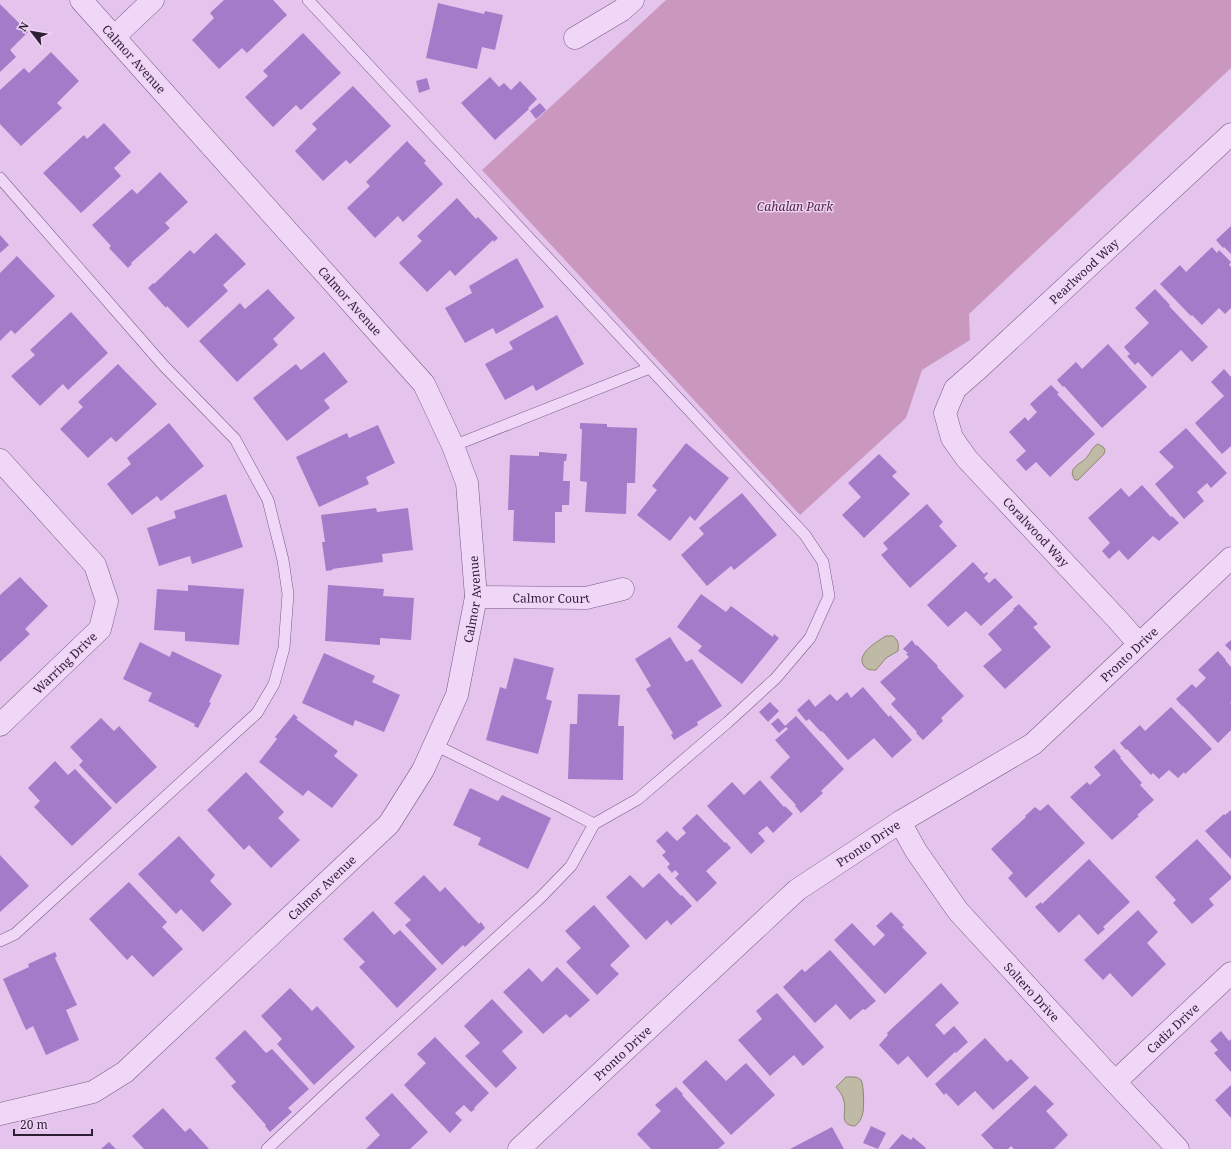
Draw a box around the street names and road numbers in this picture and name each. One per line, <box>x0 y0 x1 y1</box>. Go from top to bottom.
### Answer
street label: Calmor Avenue <box>98 21 170 97</box>
street label: Pearlwood Way <box>1045 234 1122 308</box>
street label: Calmor Avenue <box>314 263 386 339</box>
street label: Coralwood Way <box>999 493 1073 571</box>
street label: Calmor Avenue <box>459 555 485 644</box>
street label: Calmor Court <box>513 589 591 606</box>
street label: Pronto Drive <box>1096 623 1161 685</box>
street label: Warring Drive <box>29 628 101 698</box>
street label: Pronto Drive <box>833 816 903 870</box>
street label: Calmor Avenue <box>284 851 359 924</box>
street label: Soltero Drive <box>1000 958 1064 1025</box>
street label: Cadiz Drive <box>1143 999 1203 1057</box>
street label: Pronto Drive <box>589 1022 655 1084</box>

